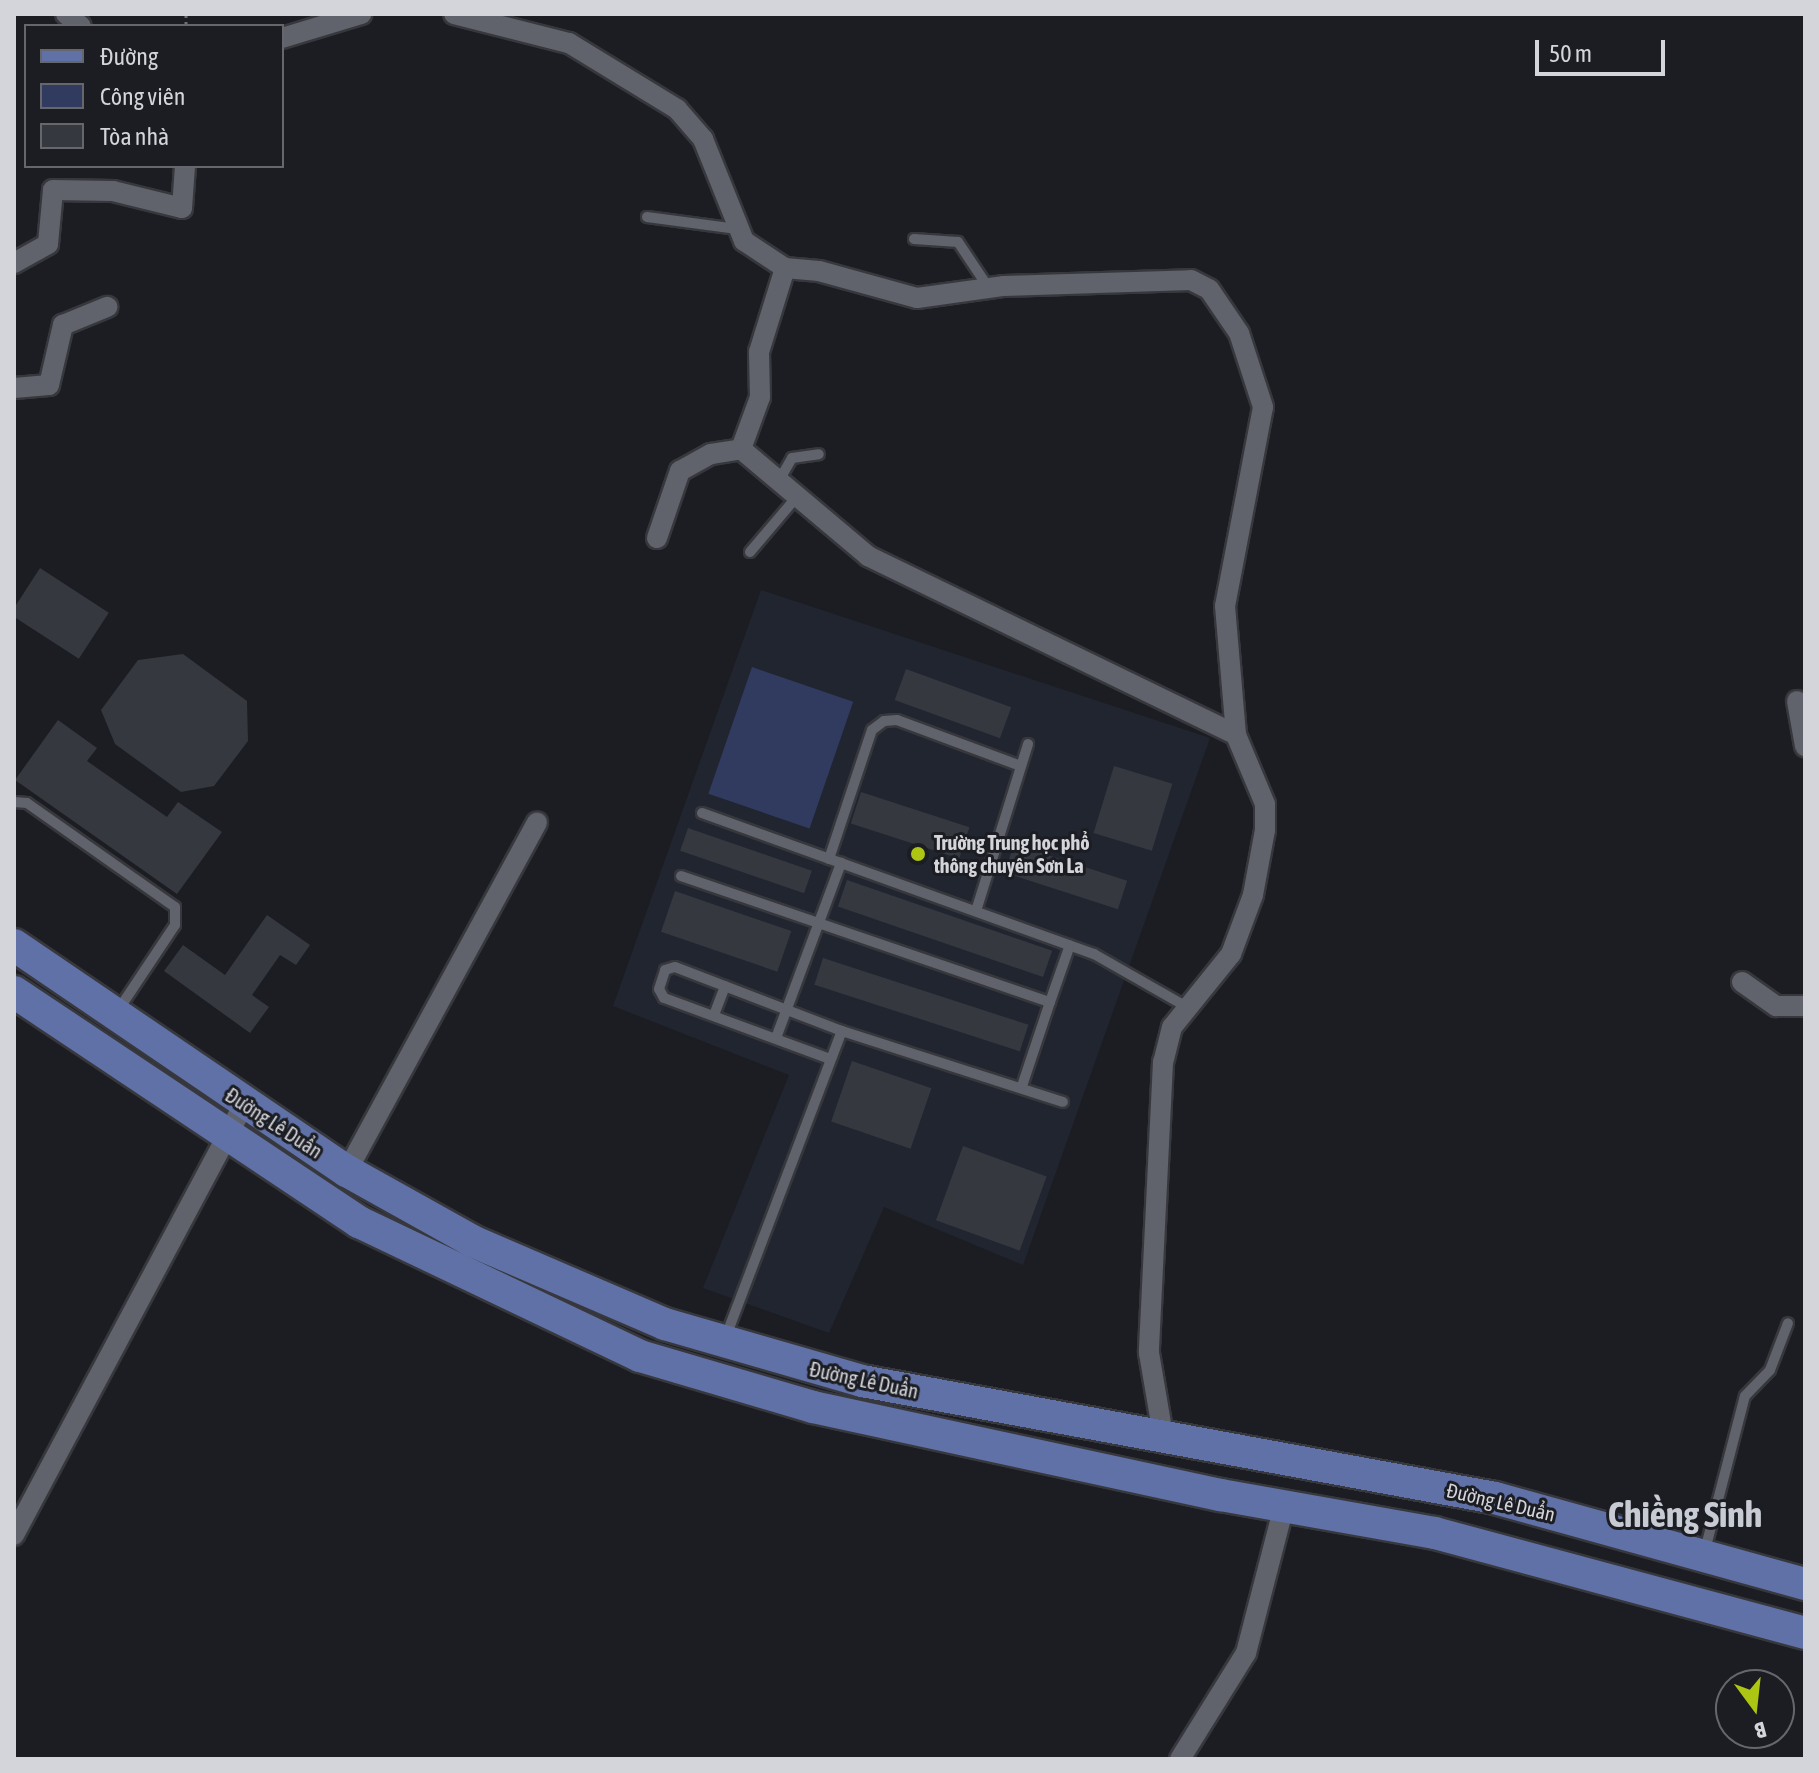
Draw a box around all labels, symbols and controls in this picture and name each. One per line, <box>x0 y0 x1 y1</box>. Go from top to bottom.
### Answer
legend <box>24 24 284 168</box>
scale bar <box>1539 24 1669 74</box>
text: 50 m <box>1549 40 1592 67</box>
text: Đường <box>100 43 158 70</box>
text: Công viên <box>100 83 185 110</box>
text: Tòa nhà <box>100 123 169 150</box>
place label: Trường Trung học phổ thông chuyên Sơn La <box>934 830 1090 877</box>
marker: Trường Trung học phổ thông chuyên Sơn La <box>909 845 927 863</box>
street label: Đường Lê Duẩn <box>221 1083 327 1163</box>
street label: Đường Lê Duẩn <box>807 1357 921 1403</box>
street label: Đường Lê Duẩn <box>1444 1478 1558 1526</box>
district label: Chiềng Sinh <box>1608 1493 1762 1537</box>
north arrow <box>1715 1669 1795 1749</box>
text: B <box>1752 1716 1769 1744</box>

